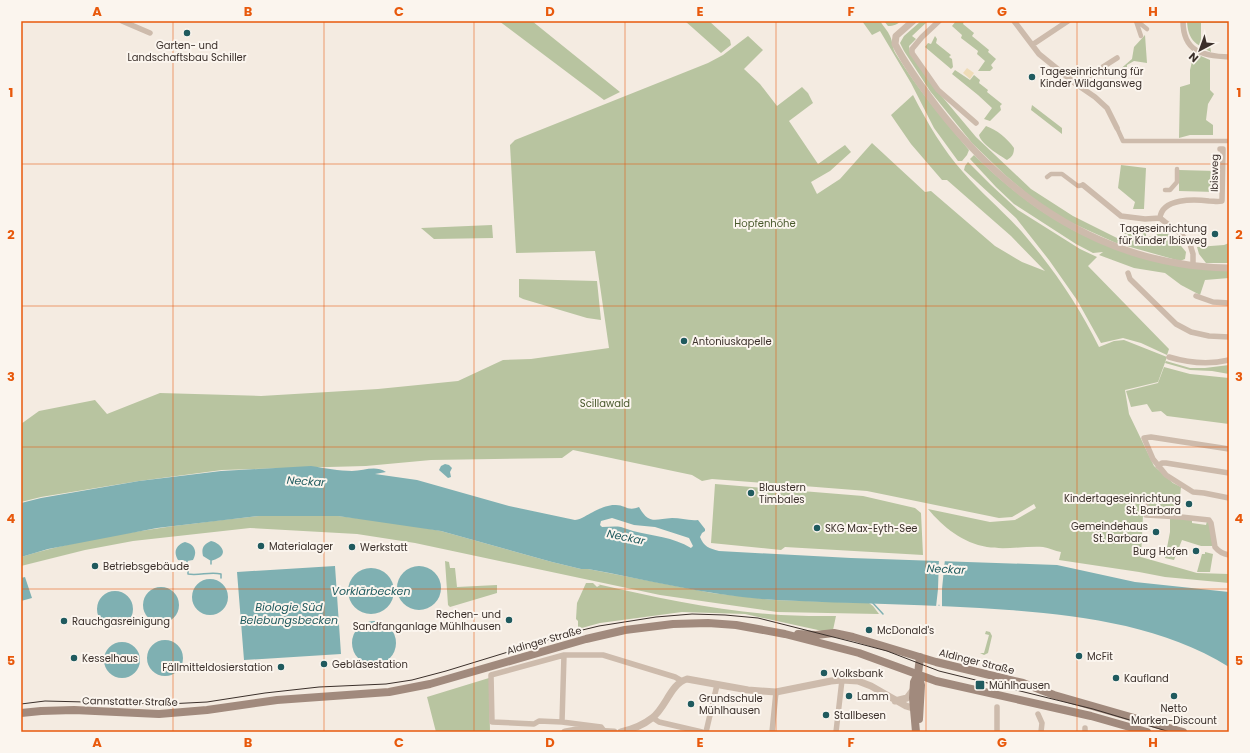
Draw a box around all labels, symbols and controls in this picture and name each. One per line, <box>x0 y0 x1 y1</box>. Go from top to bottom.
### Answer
text: A <box>92 2 102 21</box>
text: B <box>244 2 253 21</box>
text: C <box>394 2 404 21</box>
text: D <box>545 2 555 21</box>
text: E <box>696 2 704 21</box>
text: F <box>847 2 855 21</box>
text: G <box>997 2 1007 21</box>
text: H <box>1148 2 1158 21</box>
marker: Garten- und Landschaftsbau Schiller <box>182 28 192 38</box>
north arrow <box>1180 30 1220 70</box>
place label: Garten- und Landschaftsbau Schiller <box>127 38 247 65</box>
text: N <box>1185 49 1202 66</box>
place label: Tageseinrichtung für Kinder Wildgansweg <box>1040 64 1144 91</box>
marker: Tageseinrichtung für Kinder Wildgansweg <box>1027 72 1037 82</box>
text: 1 <box>9 83 13 102</box>
text: 1 <box>1237 83 1241 102</box>
street label: Ibisweg <box>1207 154 1222 192</box>
park label: Hopfenhöhe <box>734 216 796 231</box>
place label: Tageseinrichtung für Kinder Ibisweg <box>1119 221 1207 248</box>
text: 2 <box>7 225 15 244</box>
text: 2 <box>1235 225 1243 244</box>
marker: Tageseinrichtung für Kinder Ibisweg <box>1210 229 1220 239</box>
place label: Antoniuskapelle <box>692 334 772 349</box>
marker: Antoniuskapelle <box>679 336 689 346</box>
text: 3 <box>7 367 15 386</box>
text: 3 <box>1235 367 1243 386</box>
park label: Scillawald <box>580 396 630 411</box>
water label: Neckar <box>286 472 327 490</box>
place label: Blaustern Timbales <box>759 480 806 507</box>
marker: Blaustern Timbales <box>746 488 756 498</box>
place label: Kindertageseinrichtung St. Barbara <box>1064 491 1181 518</box>
marker: Kindertageseinrichtung St. Barbara <box>1184 499 1194 509</box>
text: 4 <box>7 509 16 528</box>
text: 4 <box>1235 509 1244 528</box>
place label: Gemeindehaus St. Barbara <box>1071 519 1148 546</box>
place label: SKG Max-Eyth-See <box>825 521 918 536</box>
marker: SKG Max-Eyth-See <box>812 523 822 533</box>
water label: Neckar <box>606 525 647 549</box>
marker: Gemeindehaus St. Barbara <box>1151 527 1161 537</box>
place label: Materialager <box>269 539 333 554</box>
place label: Werkstatt <box>360 540 408 555</box>
marker: Materialager <box>256 541 266 551</box>
marker: Werkstatt <box>347 542 357 552</box>
place label: Burg Hofen <box>1133 544 1188 559</box>
marker: Burg Hofen <box>1191 546 1201 556</box>
place label: Betriebsgebäude <box>103 559 189 574</box>
water label: Neckar <box>926 560 967 578</box>
marker: Betriebsgebäude <box>90 561 100 571</box>
water label: Vorklärbecken <box>332 583 410 599</box>
water label: Biologie Süd Belebungsbecken <box>240 599 338 628</box>
place label: Rechen- und Sandfanganlage Mühlhausen <box>353 607 501 634</box>
place label: Rauchgasreinigung <box>72 614 170 629</box>
marker: Rechen- und Sandfanganlage Mühlhausen <box>504 615 514 625</box>
marker: Rauchgasreinigung <box>59 616 69 626</box>
street label: Aldinger Straße <box>505 623 583 658</box>
place label: McDonald's <box>877 623 934 638</box>
marker: McDonald's <box>864 625 874 635</box>
street label: Aldinger Straße <box>938 645 1016 678</box>
place label: McFit <box>1087 649 1113 664</box>
text: 5 <box>7 651 15 670</box>
place label: Kesselhaus <box>82 651 138 666</box>
marker: McFit <box>1074 651 1084 661</box>
text: 5 <box>1235 651 1243 670</box>
marker: Kesselhaus <box>69 653 79 663</box>
place label: Gebläsestation <box>332 657 408 672</box>
marker: Gebläsestation <box>319 659 329 669</box>
place label: Fällmitteldosierstation <box>162 660 273 675</box>
marker: Fällmitteldosierstation <box>276 662 286 672</box>
place label: Volksbank <box>832 666 884 681</box>
marker: Volksbank <box>819 668 829 678</box>
place label: Kaufland <box>1124 671 1169 686</box>
marker: Kaufland <box>1111 673 1121 683</box>
place label: Mühlhausen <box>989 678 1050 693</box>
marker: Mühlhausen <box>974 679 986 691</box>
place label: Lamm <box>857 689 889 704</box>
place label: Grundschule Mühlhausen <box>699 691 763 718</box>
marker: Lamm <box>844 691 854 701</box>
marker: Netto Marken-Discount <box>1169 691 1179 701</box>
street label: Cannstatter Straße <box>82 693 178 710</box>
marker: Grundschule Mühlhausen <box>686 699 696 709</box>
place label: Netto Marken-Discount <box>1131 701 1217 728</box>
place label: Stallbesen <box>834 708 886 723</box>
marker: Stallbesen <box>821 710 831 720</box>
text: A <box>92 733 102 752</box>
text: B <box>244 733 253 752</box>
text: C <box>394 733 404 752</box>
text: D <box>545 733 555 752</box>
text: E <box>696 733 704 752</box>
text: F <box>847 733 855 752</box>
text: G <box>997 733 1007 752</box>
text: H <box>1148 733 1158 752</box>

